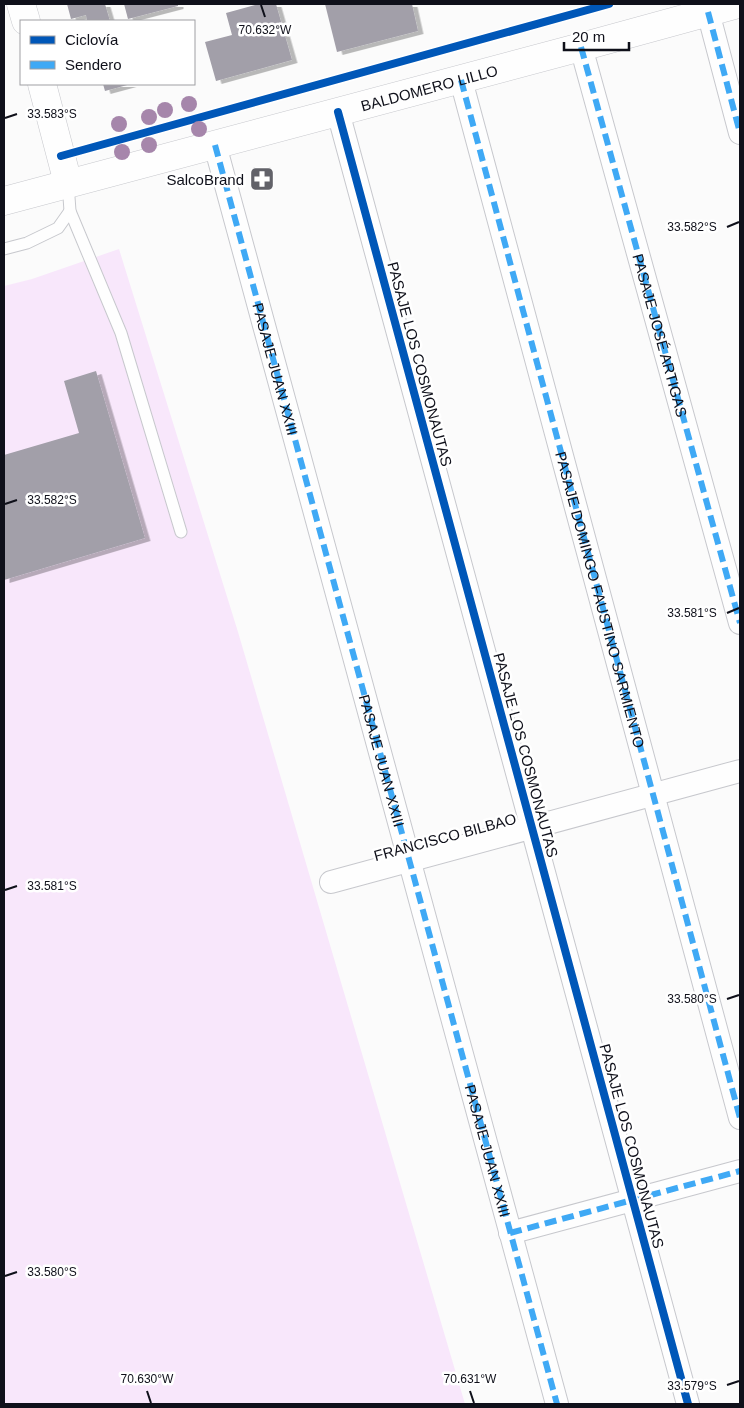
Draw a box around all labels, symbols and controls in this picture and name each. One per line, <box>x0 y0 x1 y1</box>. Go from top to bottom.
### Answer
legend <box>20 20 195 85</box>
scale bar <box>564 20 629 52</box>
text: 70.632°W <box>239 23 292 37</box>
text: 20 m <box>572 28 605 45</box>
text: Ciclovía <box>65 31 119 48</box>
text: Sendero <box>65 56 122 73</box>
street label: BALDOMERO LILLO <box>359 61 499 114</box>
text: 33.583°S <box>27 107 77 121</box>
pharmacy icon: SalcoBrand <box>249 166 275 192</box>
place label: SalcoBrand <box>166 171 244 188</box>
text: 33.582°S <box>667 220 717 234</box>
street label: PASAJE JOSÉ ARTIGAS <box>630 252 691 419</box>
street label: PASAJE LOS COSMONAUTAS <box>384 260 456 468</box>
street label: PASAJE JUAN XXIII <box>250 301 302 437</box>
street label: PASAJE DOMINGO FAUSTINO SARMIENTO <box>553 449 649 750</box>
text: 33.582°S <box>27 493 77 507</box>
text: 33.581°S <box>667 606 717 620</box>
street label: PASAJE LOS COSMONAUTAS <box>490 651 562 859</box>
street label: PASAJE JUAN XXIII <box>356 693 408 829</box>
street label: FRANCISCO BILBAO <box>372 810 518 864</box>
text: 33.581°S <box>27 879 77 893</box>
text: 33.580°S <box>667 992 717 1006</box>
street label: PASAJE LOS COSMONAUTAS <box>596 1042 668 1250</box>
street label: PASAJE JUAN XXIII <box>462 1082 514 1219</box>
text: 33.580°S <box>27 1265 77 1279</box>
text: 70.630°W <box>121 1372 174 1386</box>
text: 70.631°W <box>444 1372 497 1386</box>
text: 33.579°S <box>667 1379 717 1393</box>

